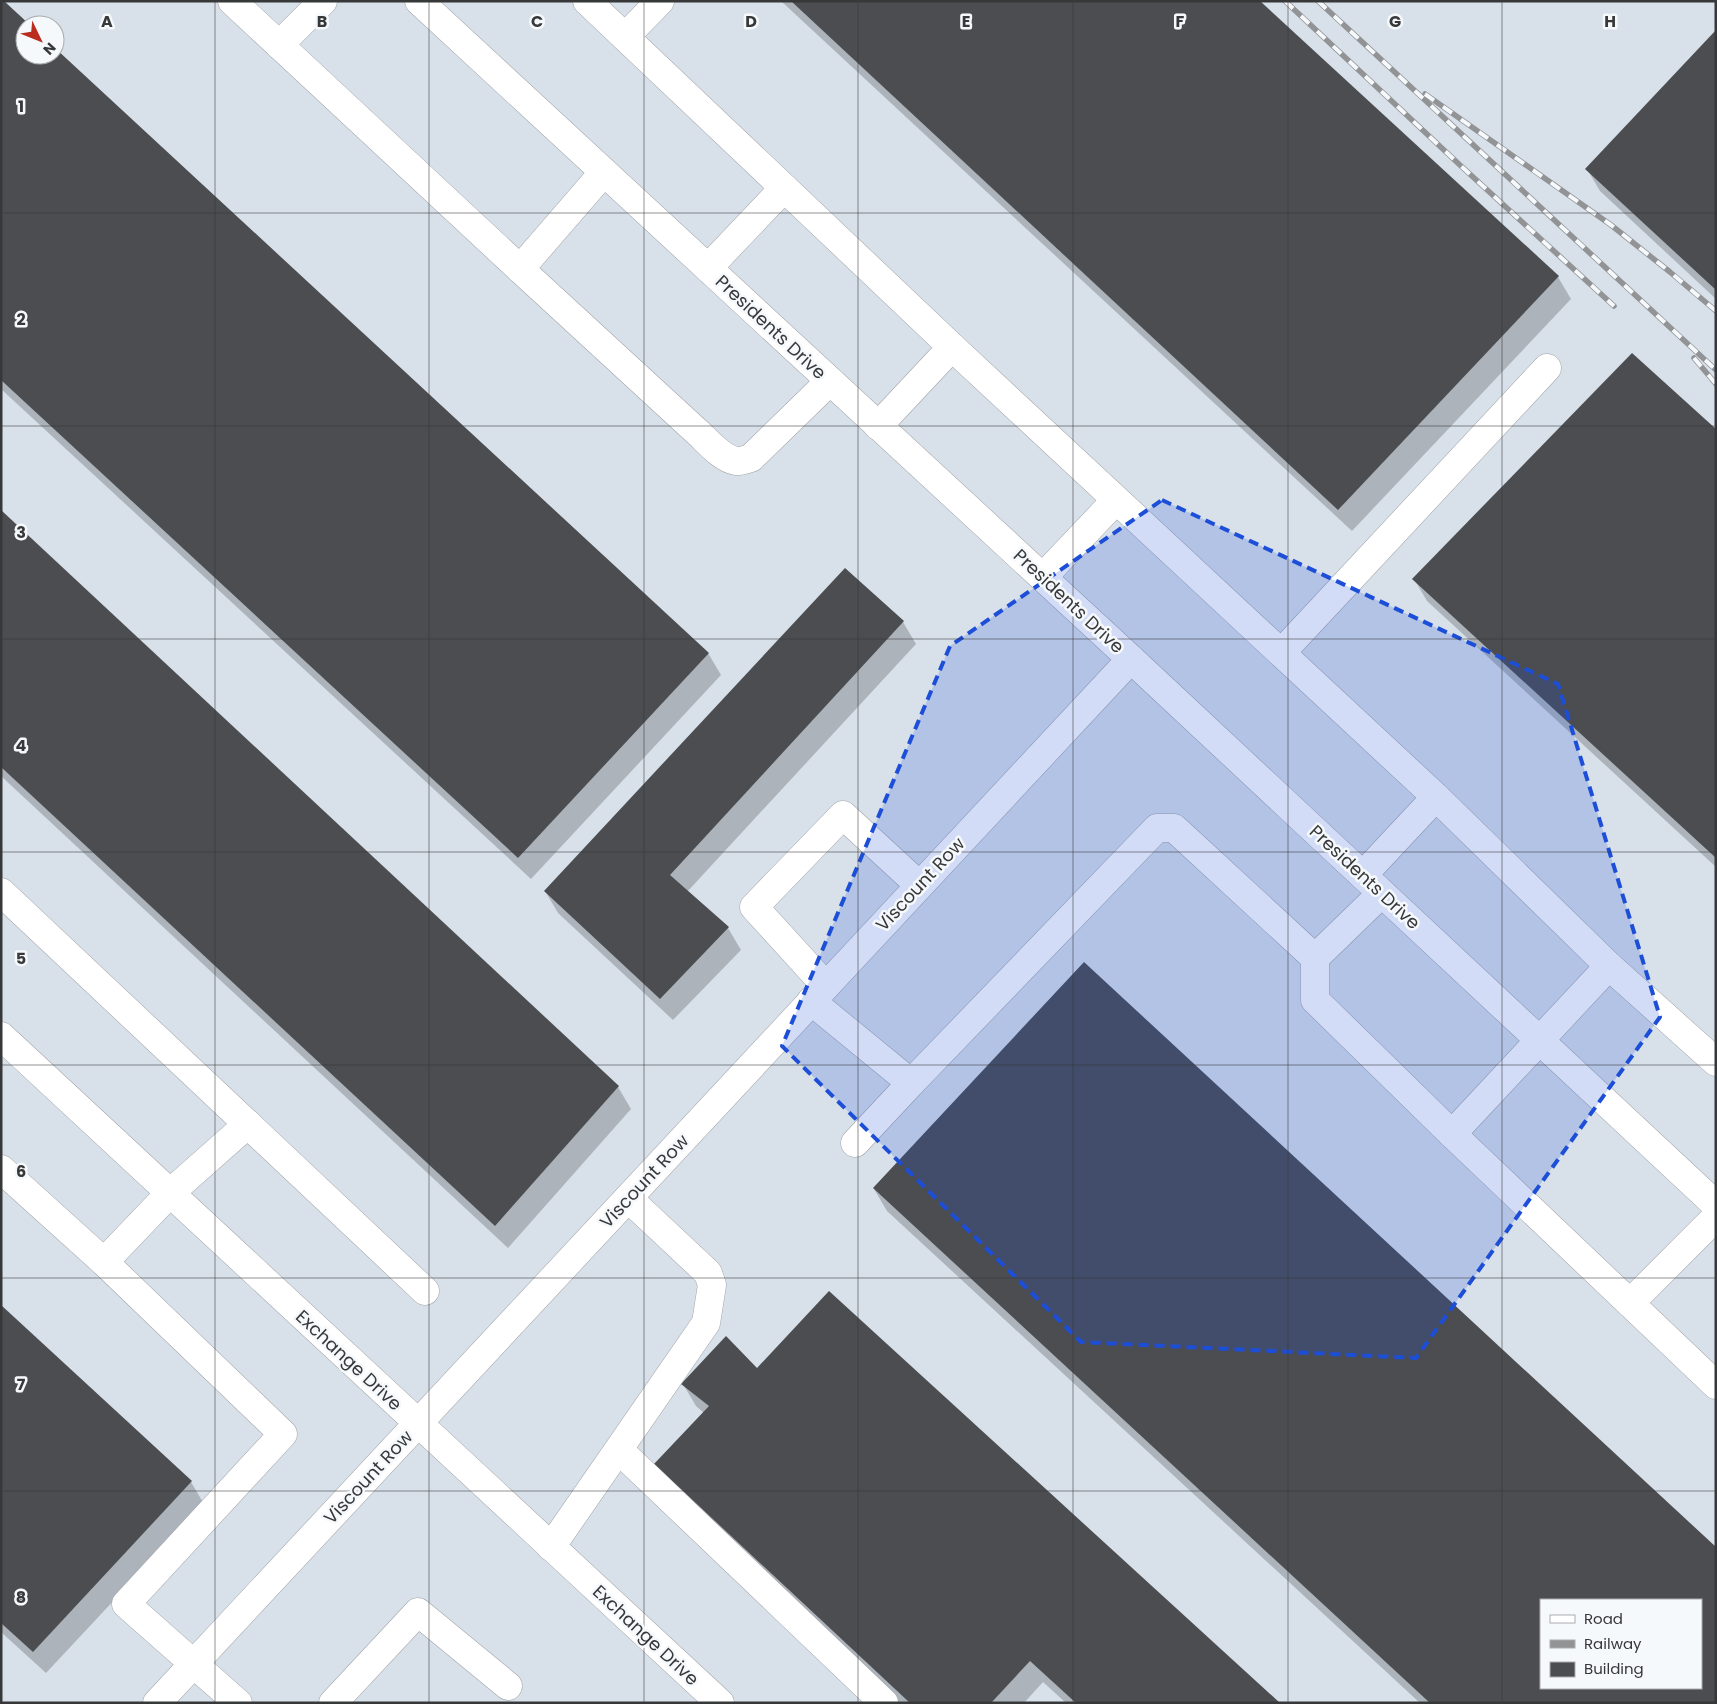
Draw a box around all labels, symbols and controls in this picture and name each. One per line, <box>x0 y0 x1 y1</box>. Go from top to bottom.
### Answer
text: A <box>101 10 113 33</box>
text: B <box>317 10 327 33</box>
text: C <box>531 10 543 33</box>
text: D <box>745 10 757 33</box>
text: E <box>962 10 970 33</box>
text: F <box>1176 10 1185 33</box>
text: G <box>1389 10 1401 33</box>
text: H <box>1604 10 1616 33</box>
north arrow <box>15 15 65 65</box>
text: N <box>39 38 60 60</box>
text: 1 <box>18 95 24 118</box>
street label: Presidents Drive <box>710 269 832 385</box>
text: 2 <box>16 308 26 331</box>
text: 3 <box>16 521 26 544</box>
street label: Presidents Drive <box>1008 543 1130 659</box>
text: 4 <box>16 734 27 757</box>
street label: Presidents Drive <box>1304 819 1426 935</box>
street label: Viscount Row <box>870 831 970 936</box>
text: 5 <box>16 947 26 970</box>
street label: Viscount Row <box>594 1128 694 1233</box>
text: 6 <box>16 1160 26 1183</box>
street label: Exchange Drive <box>290 1304 408 1416</box>
text: 7 <box>17 1373 26 1396</box>
street label: Viscount Row <box>318 1424 418 1529</box>
street label: Exchange Drive <box>587 1579 705 1691</box>
text: 8 <box>16 1586 26 1609</box>
legend <box>1540 1599 1702 1689</box>
text: Road <box>1584 1608 1623 1629</box>
text: Railway <box>1584 1633 1642 1654</box>
text: Building <box>1584 1658 1644 1679</box>

